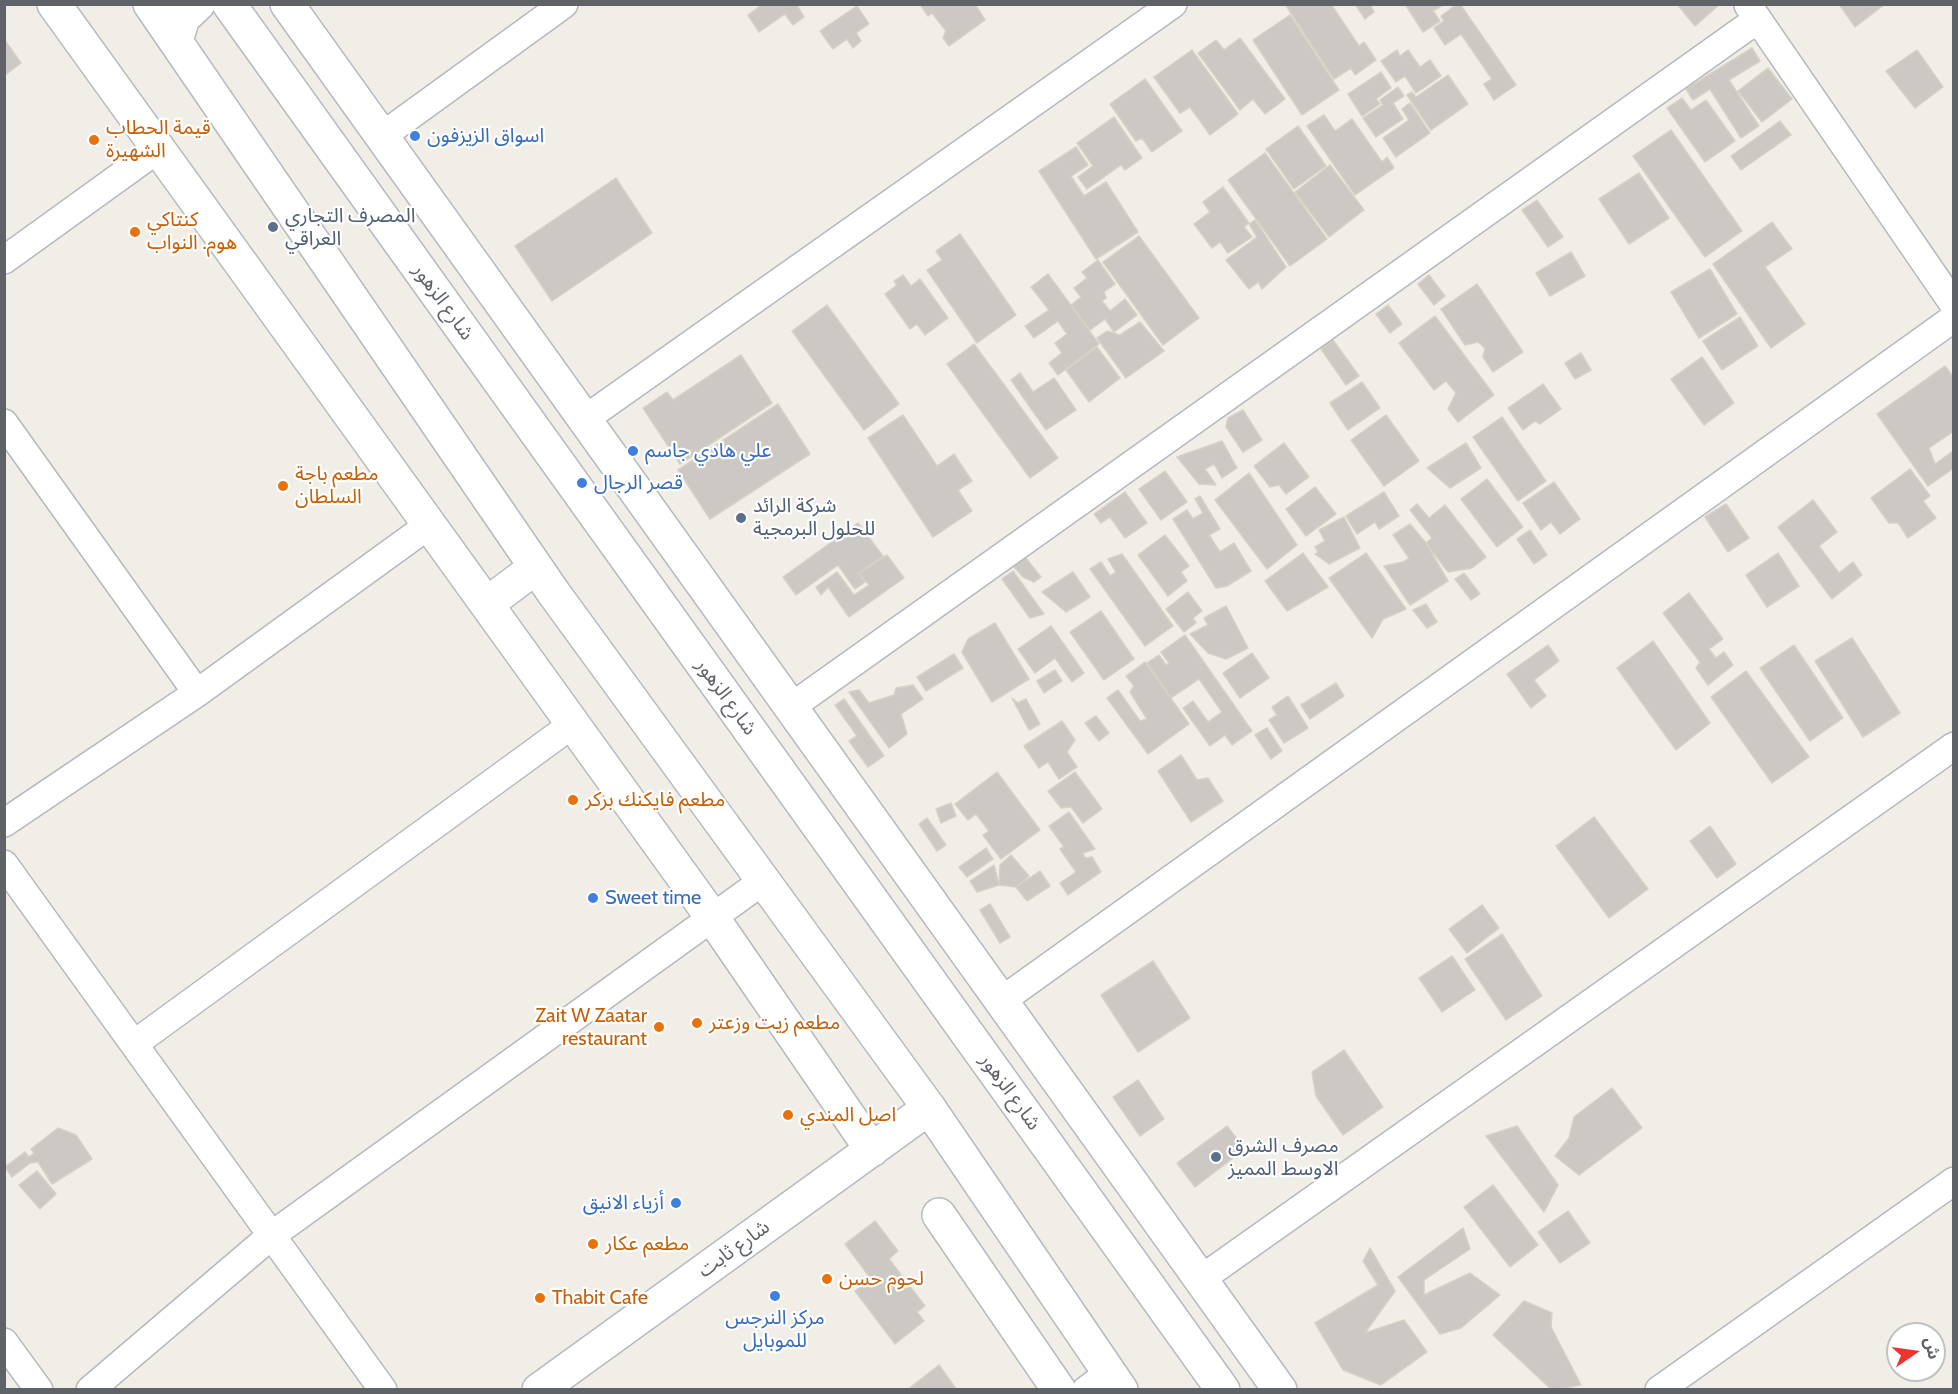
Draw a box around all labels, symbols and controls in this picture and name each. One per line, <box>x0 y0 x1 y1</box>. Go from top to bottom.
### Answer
place label: قيمة الحطاب الشهيرة <box>106 116 211 163</box>
place label: اسواق الزيزفون <box>427 124 544 148</box>
marker: اسواق الزيزفون <box>408 129 422 143</box>
marker: قيمة الحطاب الشهيرة <box>87 133 101 147</box>
place label: المصرف التجاري العراقي <box>285 204 415 251</box>
place label: كنتاكي هوم. النواب <box>147 208 237 255</box>
marker: المصرف التجاري العراقي <box>266 220 280 234</box>
marker: كنتاكي هوم. النواب <box>128 225 142 239</box>
street label: شارع الزهور <box>407 259 479 345</box>
place label: علي هادي جاسم <box>645 439 771 463</box>
marker: علي هادي جاسم <box>626 444 640 458</box>
place label: مطعم باجة السلطان <box>295 462 379 509</box>
place label: قصر الرجال <box>594 471 683 495</box>
marker: قصر الرجال <box>575 476 589 490</box>
marker: مطعم باجة السلطان <box>276 479 290 493</box>
place label: شركة الرائد للحلول البرمجية <box>753 494 875 541</box>
marker: شركة الرائد للحلول البرمجية <box>734 511 748 525</box>
street label: شارع الزهور <box>690 654 762 740</box>
place label: مطعم فايكنك بركر <box>585 788 725 812</box>
marker: مطعم فايكنك بركر <box>566 793 580 807</box>
place label: Sweet time <box>605 886 701 910</box>
marker: Sweet time <box>586 891 600 905</box>
place label: Zait W Zaatar restaurant <box>535 1004 647 1051</box>
place label: مطعم زيت وزعتر <box>709 1011 840 1035</box>
marker: مطعم زيت وزعتر <box>690 1016 704 1030</box>
marker: Zait W Zaatar restaurant <box>652 1020 666 1034</box>
street label: شارع الزهور <box>974 1049 1046 1135</box>
place label: اصل المندي <box>800 1103 896 1127</box>
marker: اصل المندي <box>781 1108 795 1122</box>
place label: مصرف الشرق الاوسط المميز <box>1228 1134 1339 1181</box>
marker: مصرف الشرق الاوسط المميز <box>1209 1150 1223 1164</box>
place label: أزياء الانيق <box>583 1191 664 1215</box>
marker: أزياء الانيق <box>669 1196 683 1210</box>
street label: شارع ثابت <box>694 1215 774 1283</box>
place label: مطعم عكار <box>605 1232 689 1256</box>
marker: مطعم عكار <box>586 1237 600 1251</box>
place label: لحوم حسن <box>839 1267 924 1291</box>
marker: لحوم حسن <box>820 1272 834 1286</box>
place label: Thabit Cafe <box>552 1286 648 1310</box>
marker: مركز النرجس للموبايل <box>768 1289 782 1303</box>
marker: Thabit Cafe <box>533 1291 547 1305</box>
place label: مركز النرجس للموبايل <box>725 1306 825 1353</box>
north arrow <box>1886 1322 1946 1382</box>
text: ش <box>1920 1335 1944 1361</box>

